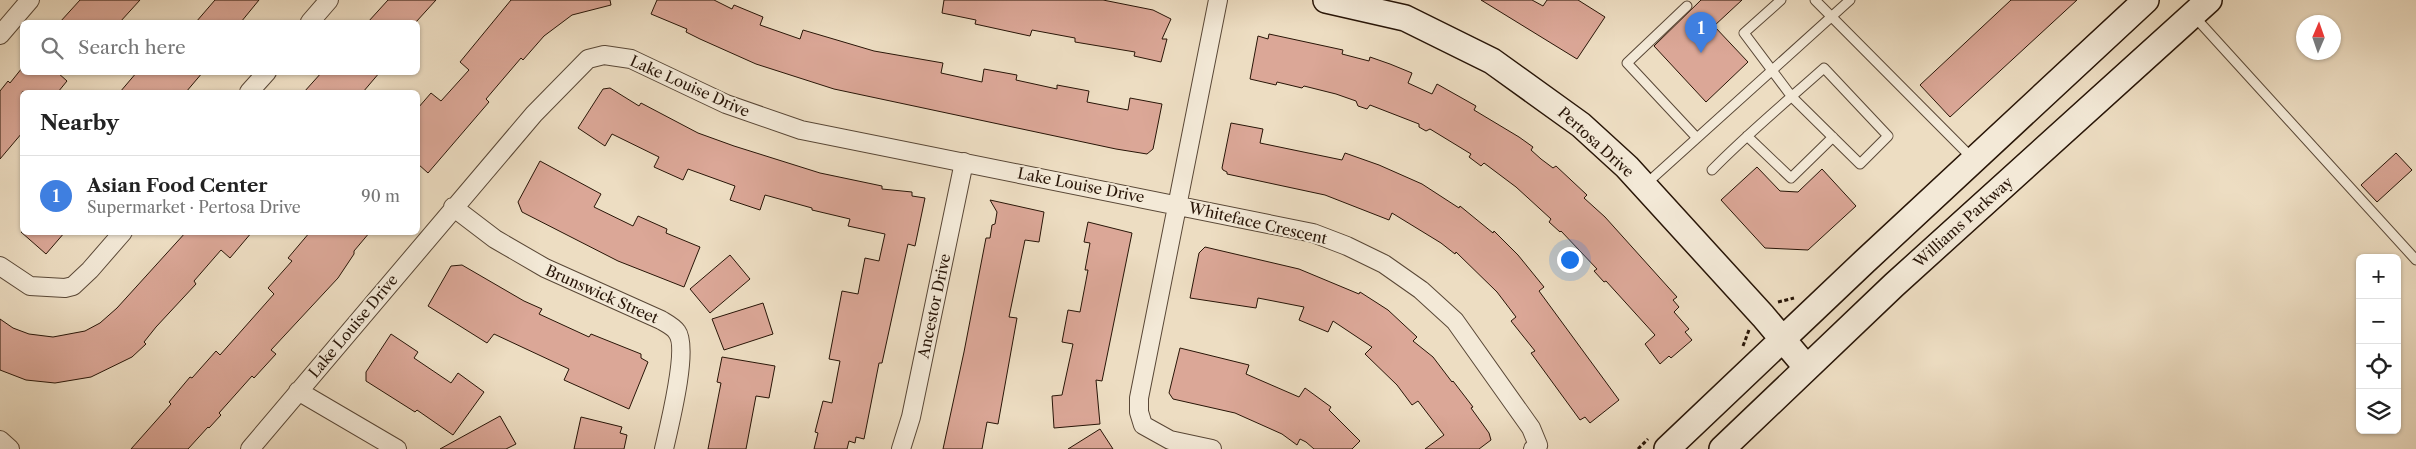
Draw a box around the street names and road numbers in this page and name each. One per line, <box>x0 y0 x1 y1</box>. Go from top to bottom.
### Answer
street label: Lake Louise Drive <box>627 51 753 121</box>
street label: Pertosa Drive <box>1554 103 1638 181</box>
street label: Lake Louise Drive <box>1016 163 1146 207</box>
street label: Williams Parkway <box>1909 172 2017 272</box>
street label: Whiteface Crescent <box>1186 198 1330 248</box>
street label: Ancestor Drive <box>913 252 954 361</box>
street label: Brunswick Street <box>543 261 662 328</box>
street label: Lake Louise Drive <box>304 270 402 382</box>

